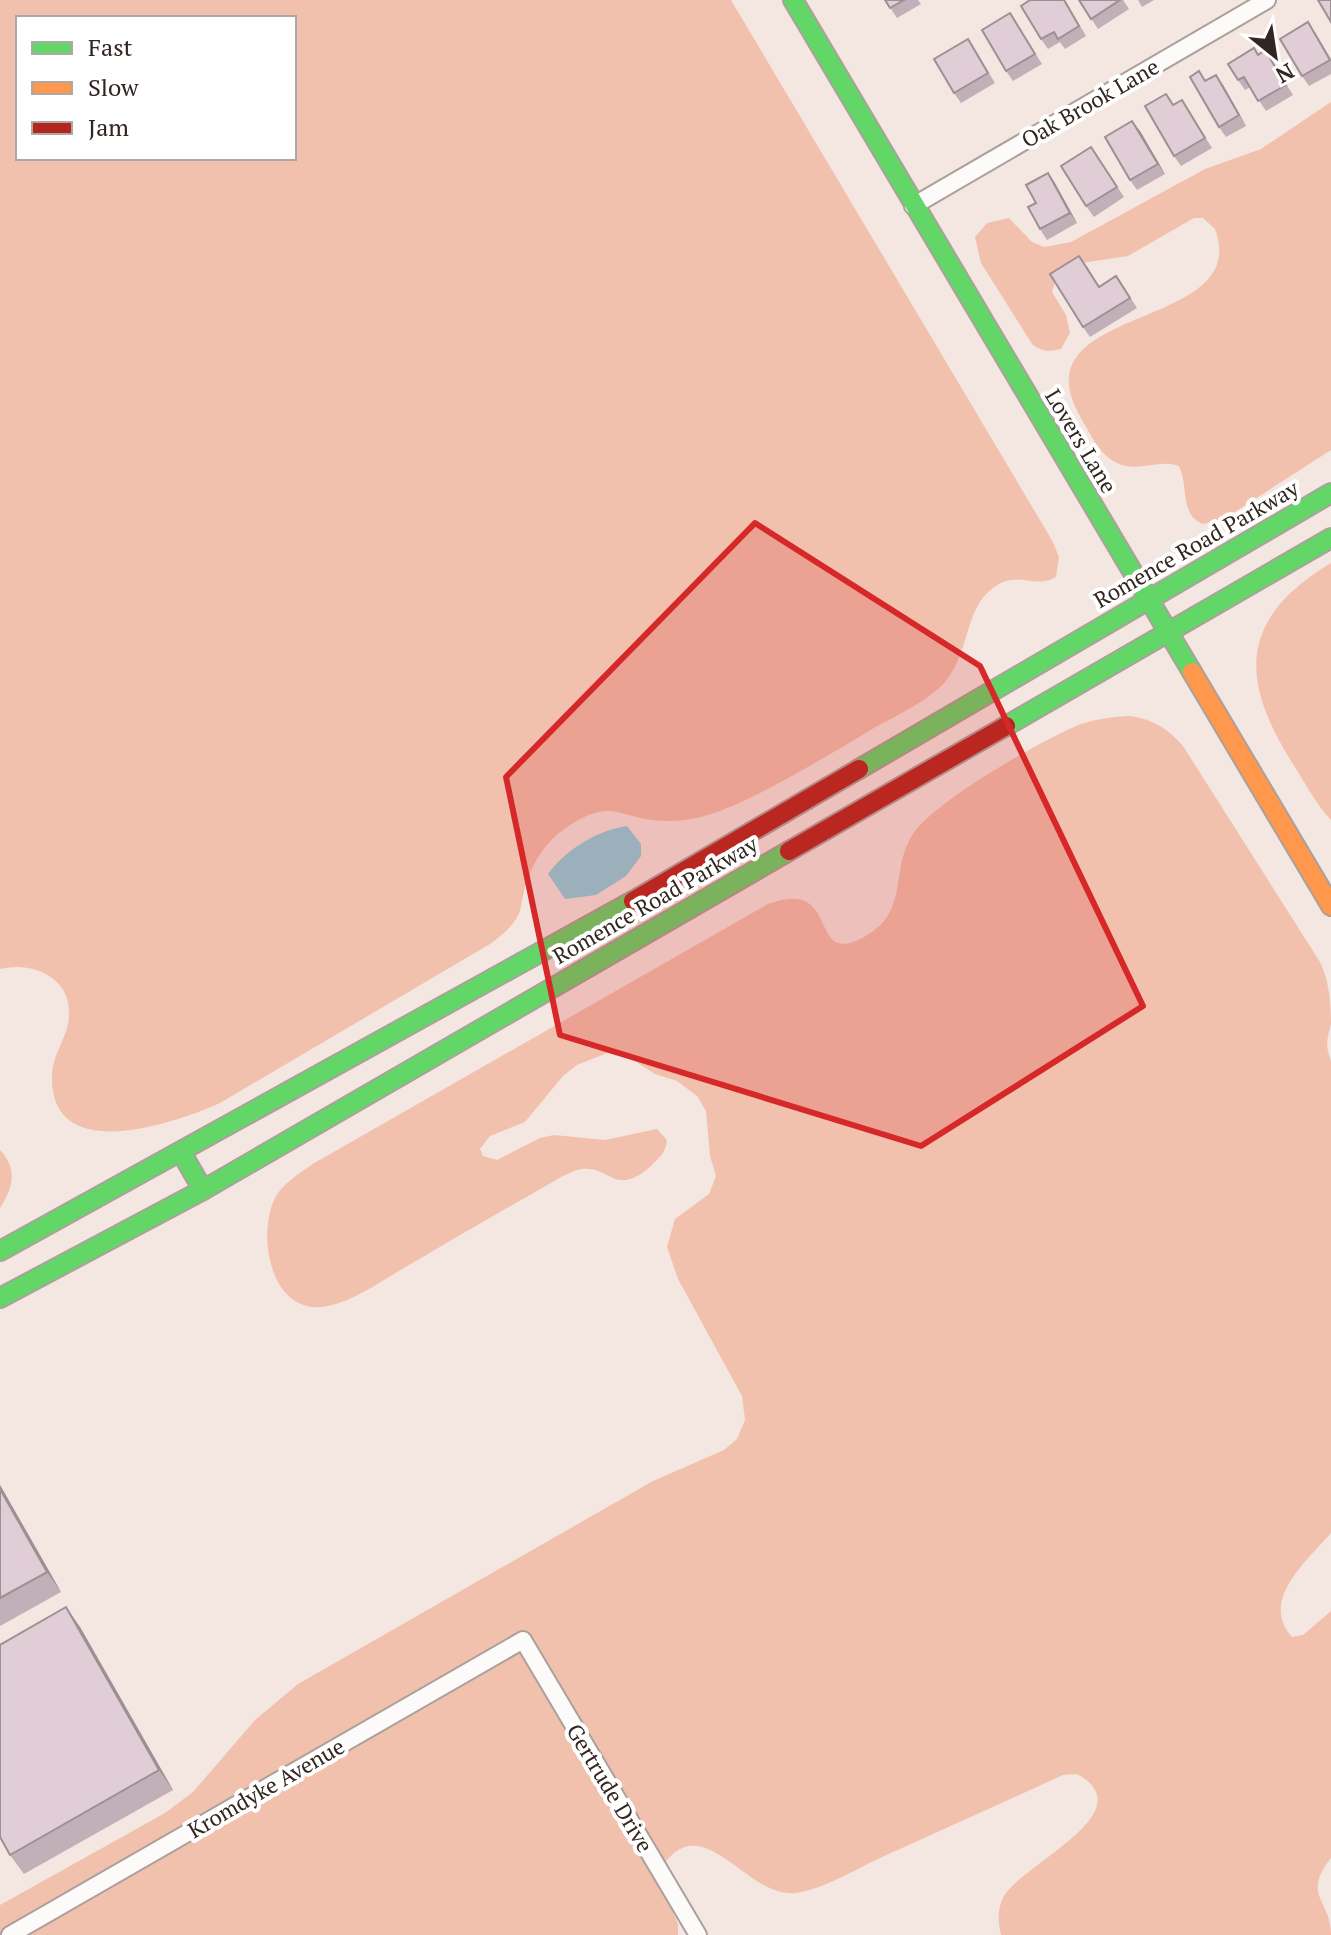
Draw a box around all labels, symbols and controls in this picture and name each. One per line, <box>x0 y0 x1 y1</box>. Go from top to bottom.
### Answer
legend <box>16 16 296 160</box>
north arrow <box>1235 16 1315 96</box>
text: Fast <box>88 31 133 63</box>
street label: Oak Brook Lane <box>1016 51 1164 154</box>
text: N <box>1271 57 1300 91</box>
text: Slow <box>88 71 139 103</box>
text: Jam <box>88 111 129 143</box>
street label: Lovers Lane <box>1039 383 1124 498</box>
street label: Romence Road Parkway <box>1088 473 1304 614</box>
street label: Romence Road Parkway <box>547 829 763 970</box>
street label: Gertrude Drive <box>561 1718 660 1857</box>
street label: Kromdyke Avenue <box>182 1731 349 1844</box>

